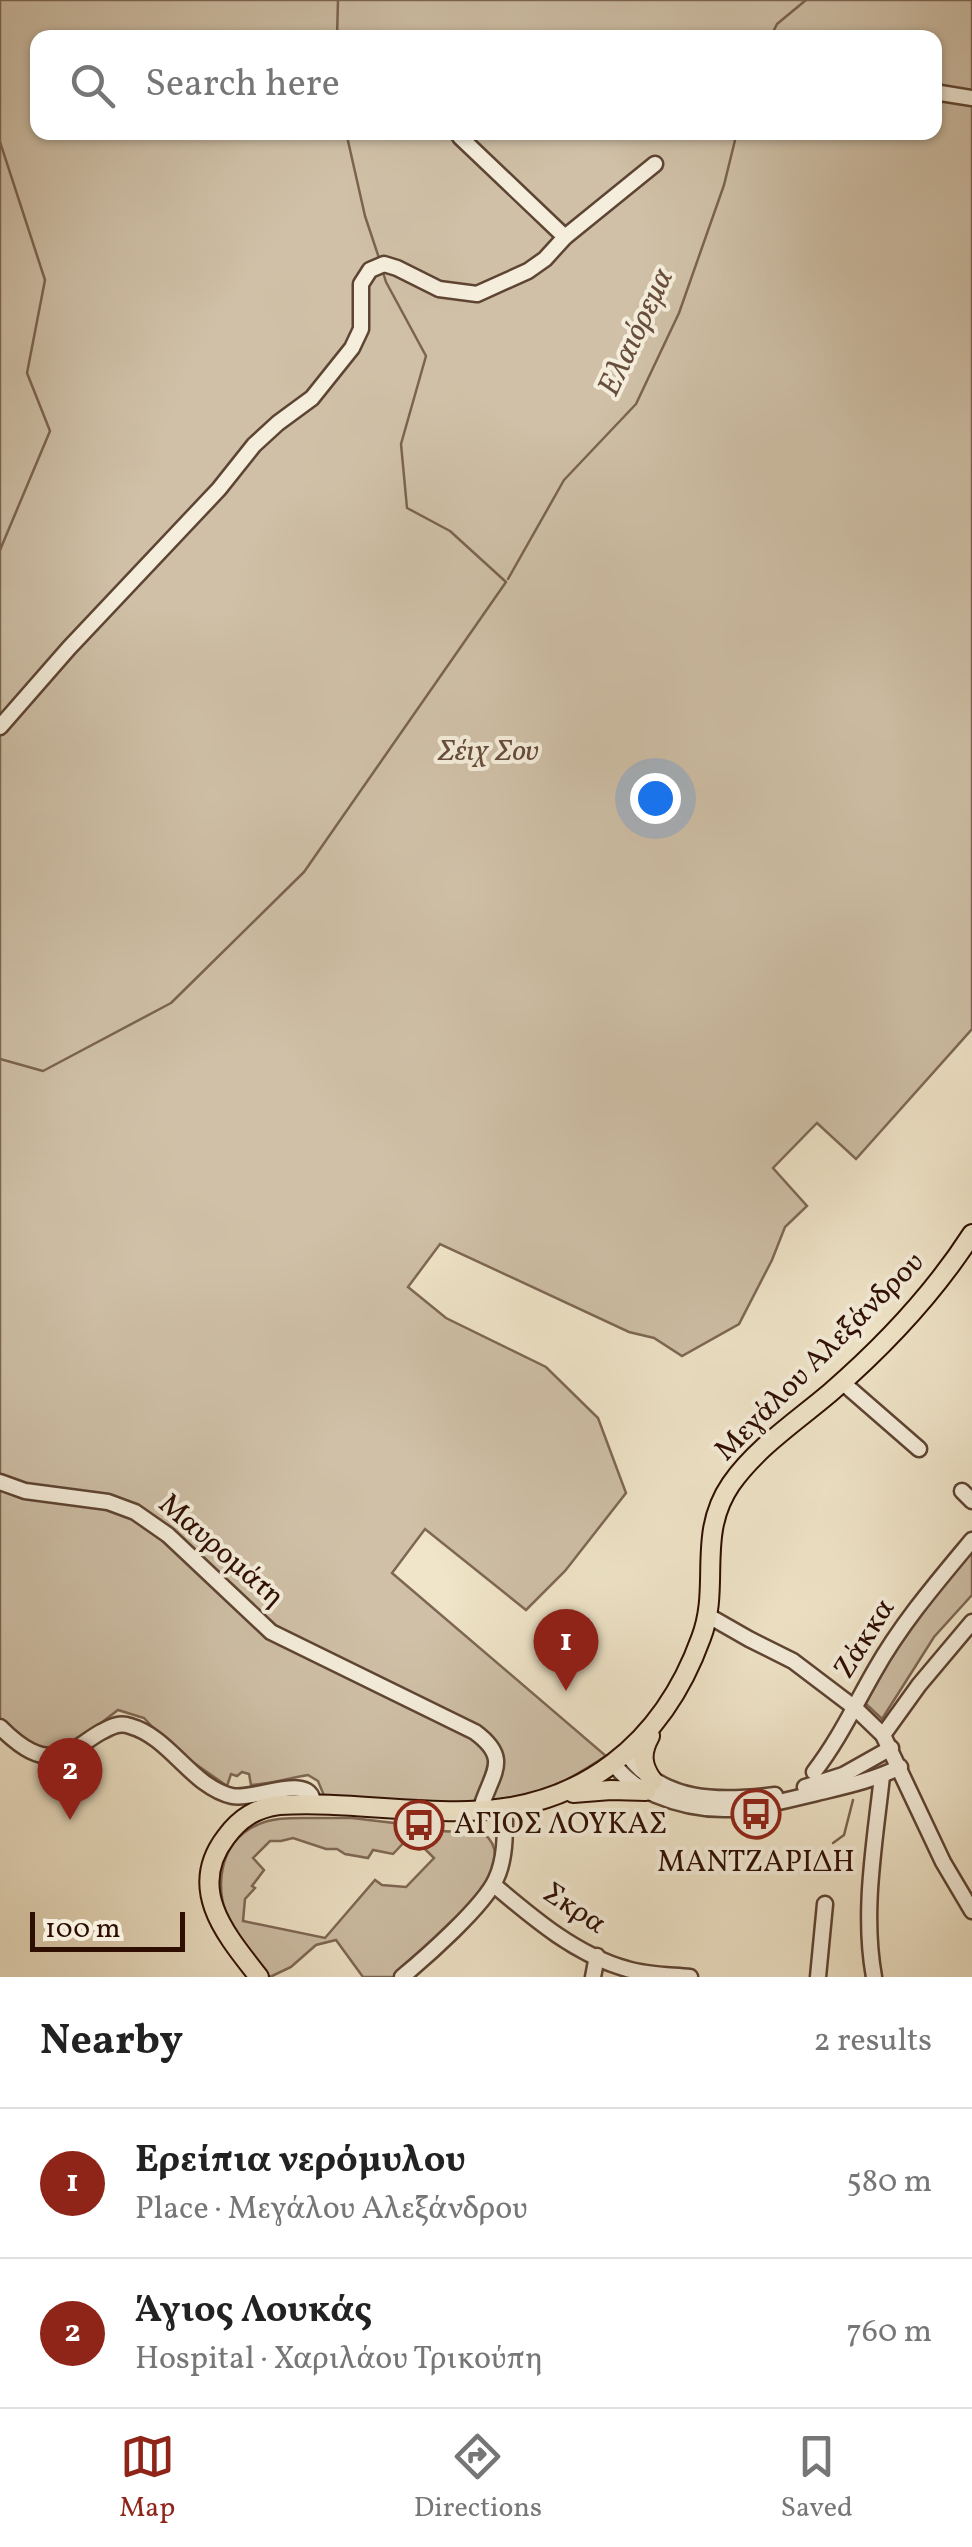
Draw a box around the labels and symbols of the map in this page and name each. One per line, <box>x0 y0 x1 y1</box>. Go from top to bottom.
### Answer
water label: Ελαιόρεμα <box>588 261 686 404</box>
park label: Σέιχ Σου <box>437 731 539 773</box>
your location <box>630 773 681 824</box>
street label: Μεγάλου Αλεξάνδρου <box>706 1243 934 1471</box>
street label: Μαυρομάτη <box>149 1484 293 1618</box>
street label: Ζάκκα <box>824 1591 906 1687</box>
pin: 1 <box>534 1608 598 1691</box>
pin: 2 <box>38 1738 102 1820</box>
bus stop icon: ΜΑΝΤΖΑΡΙΔΗ <box>730 1788 782 1840</box>
bus stop icon: ΑΓΙΟΣ ΛΟΥΚΑΣ <box>393 1799 445 1851</box>
place label: ΑΓΙΟΣ ΛΟΥΚΑΣ <box>454 1804 667 1846</box>
place label: ΜΑΝΤΖΑΡΙΔΗ <box>657 1842 855 1884</box>
street label: Σκρα <box>534 1873 614 1945</box>
scale bar <box>30 1907 185 1952</box>

